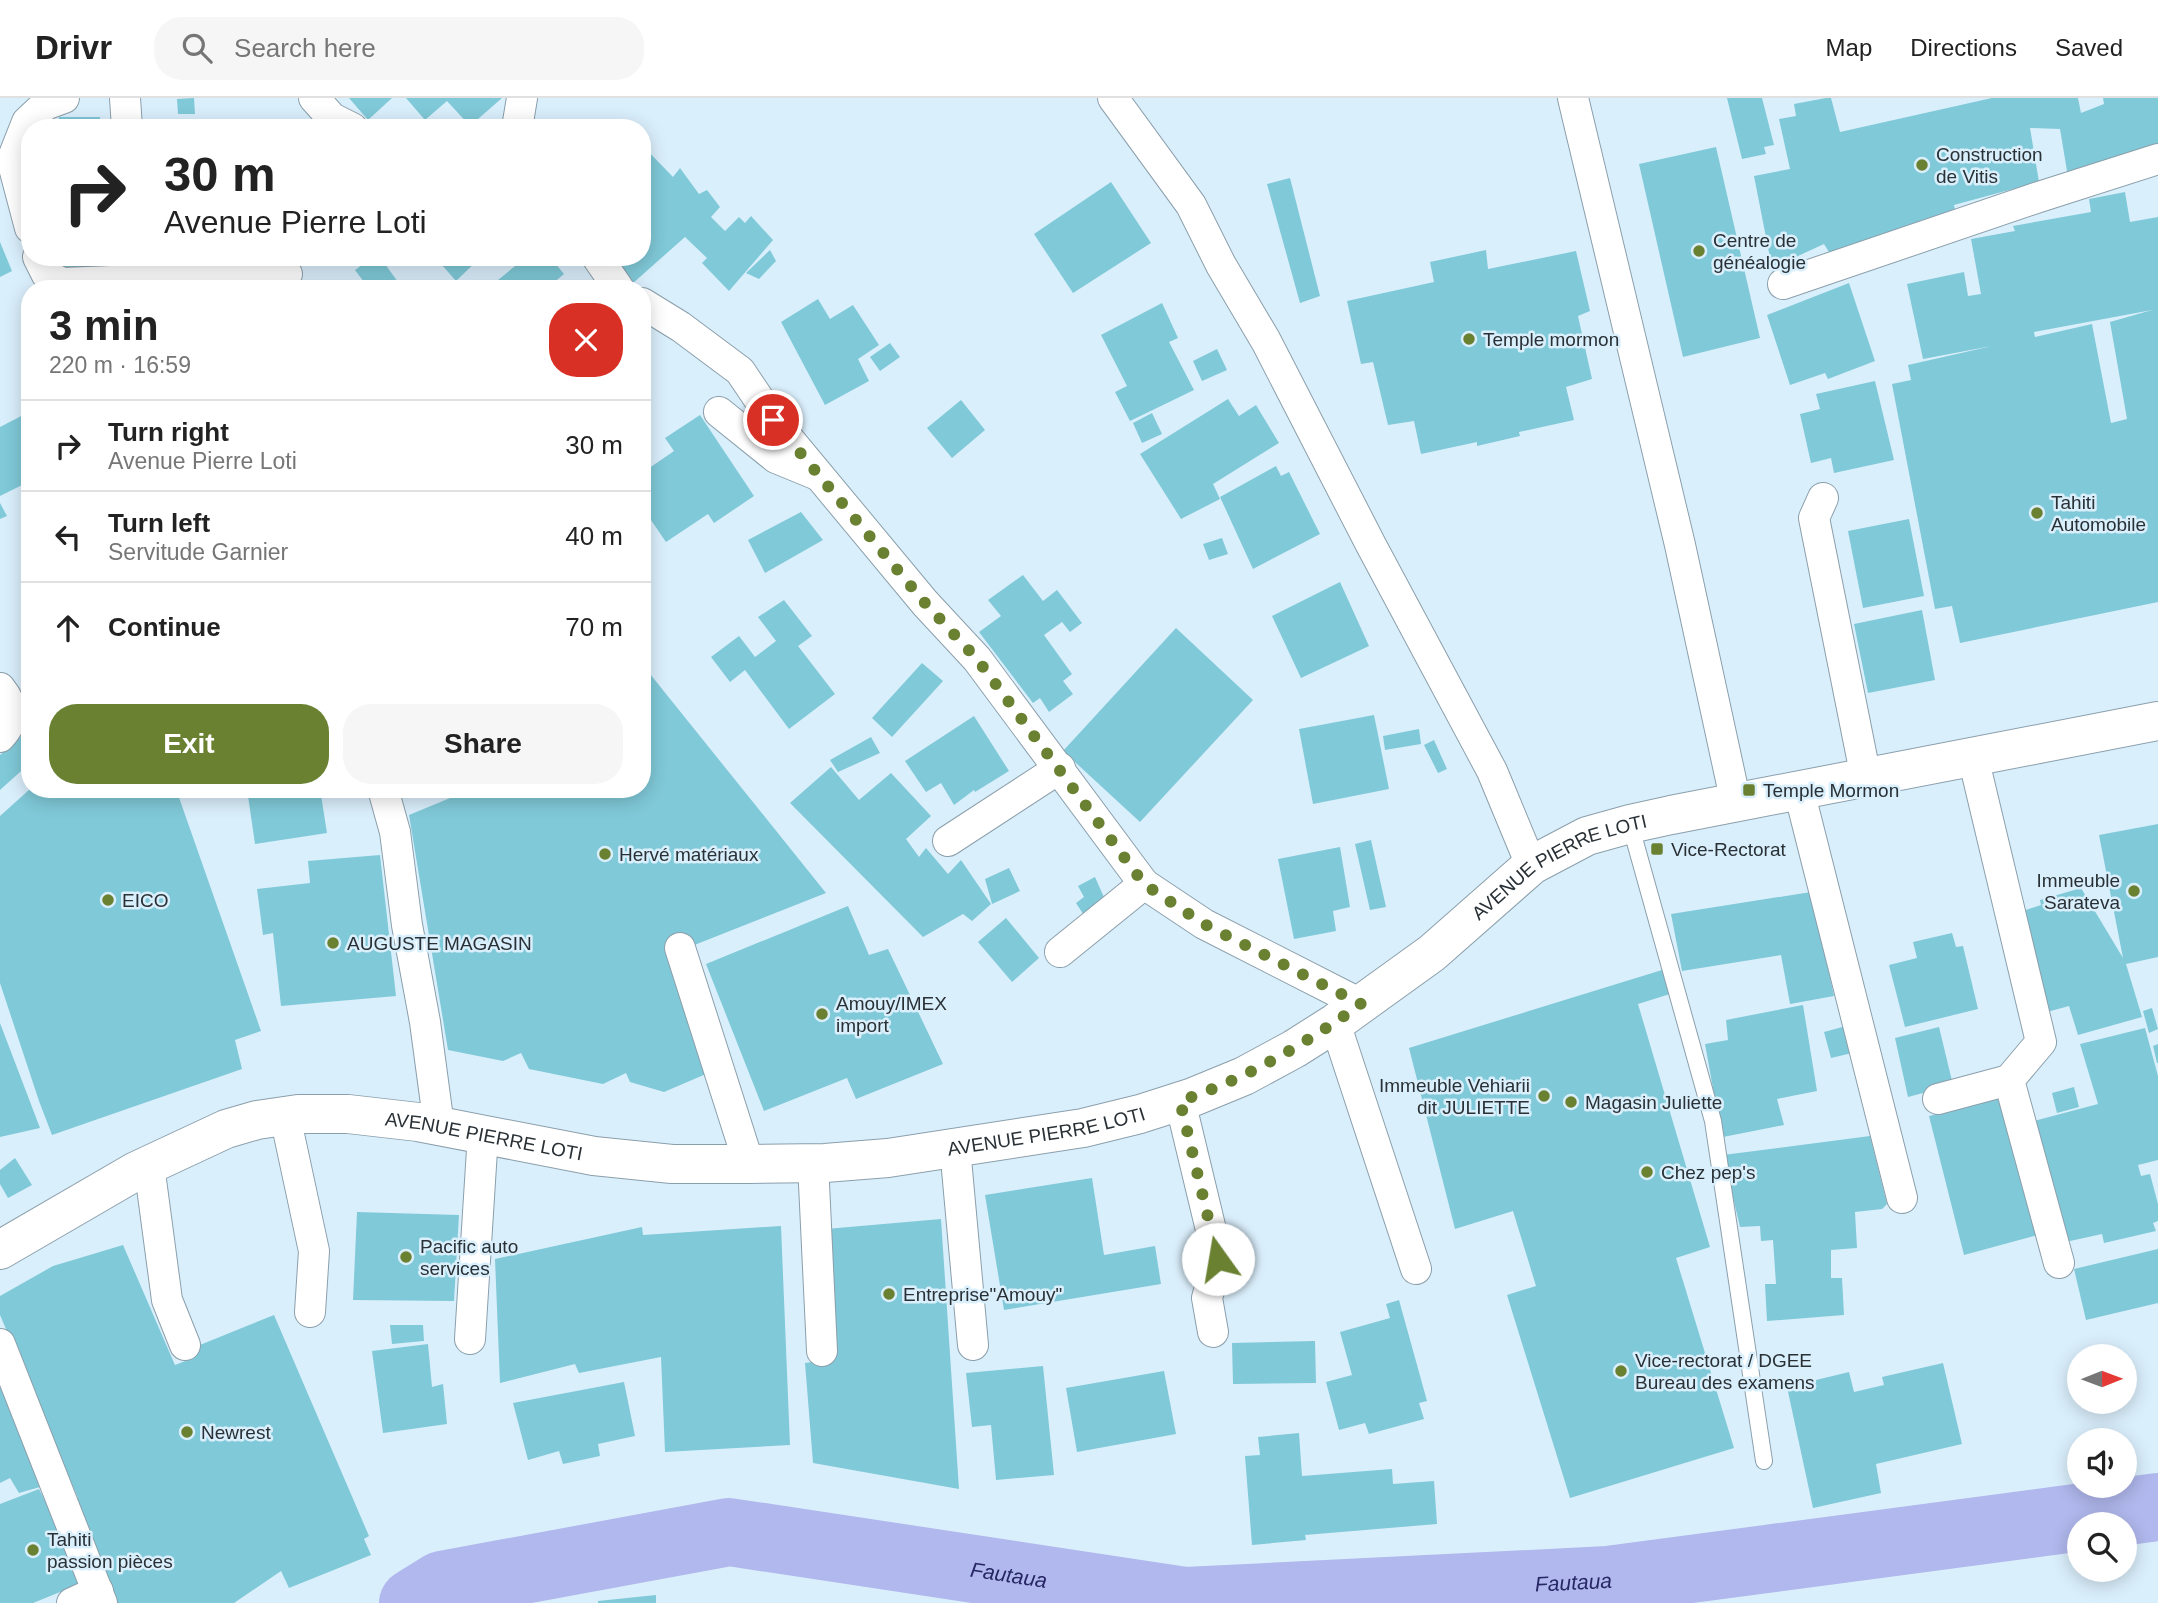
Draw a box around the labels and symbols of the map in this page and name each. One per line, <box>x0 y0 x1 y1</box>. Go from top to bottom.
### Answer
place label: Construction de Vitis <box>1936 144 2043 187</box>
marker: Construction de Vitis <box>1914 157 1930 173</box>
place label: Centre de généalogie <box>1713 230 1806 273</box>
marker: Centre de généalogie <box>1691 243 1707 259</box>
place label: Temple mormon <box>1483 329 1619 350</box>
marker: Temple mormon <box>1461 331 1477 347</box>
pin <box>743 390 803 450</box>
place label: Tahiti Automobile <box>2051 492 2146 535</box>
marker: Tahiti Automobile <box>2029 505 2045 521</box>
place label: Temple Mormon <box>1763 780 1899 801</box>
marker: Temple Mormon <box>1741 782 1757 798</box>
street label: AVENUE PIERRE LOTI <box>1467 810 1649 924</box>
place label: Vice-Rectorat <box>1671 839 1786 860</box>
marker: Vice-Rectorat <box>1649 841 1665 857</box>
place label: Hervé matériaux <box>619 844 759 865</box>
marker: Hervé matériaux <box>597 846 613 862</box>
place label: Immeuble Sarateva <box>2037 870 2120 913</box>
marker: Immeuble Sarateva <box>2126 883 2142 899</box>
place label: EICO <box>122 890 168 911</box>
marker: EICO <box>100 892 116 908</box>
place label: AUGUSTE MAGASIN <box>347 933 532 954</box>
marker: AUGUSTE MAGASIN <box>325 935 341 951</box>
place label: Amouy/IMEX import <box>836 993 947 1036</box>
marker: Amouy/IMEX import <box>814 1006 830 1022</box>
place label: Immeuble Vehiarii dit JULIETTE <box>1379 1075 1530 1118</box>
marker: Immeuble Vehiarii dit JULIETTE <box>1536 1088 1552 1104</box>
place label: Magasin Juliette <box>1585 1092 1722 1113</box>
marker: Magasin Juliette <box>1563 1094 1579 1110</box>
street label: AVENUE PIERRE LOTI <box>946 1103 1148 1159</box>
street label: AVENUE PIERRE LOTI <box>384 1108 584 1164</box>
place label: Chez pep's <box>1661 1162 1755 1183</box>
marker: Chez pep's <box>1639 1164 1655 1180</box>
position arrow <box>1181 1222 1255 1296</box>
place label: Pacific auto services <box>420 1236 518 1279</box>
marker: Pacific auto services <box>398 1249 414 1265</box>
place label: Entreprise"Amouy" <box>903 1284 1062 1305</box>
marker: Entreprise"Amouy" <box>881 1286 897 1302</box>
north arrow <box>2067 1344 2137 1414</box>
place label: Vice-rectorat / DGEE Bureau des examens <box>1635 1350 1815 1393</box>
marker: Vice-rectorat / DGEE Bureau des examens <box>1613 1363 1629 1379</box>
place label: Newrest <box>201 1422 271 1443</box>
marker: Newrest <box>179 1424 195 1440</box>
place label: Tahiti passion pièces <box>47 1529 173 1572</box>
marker: Tahiti passion pièces <box>25 1542 41 1558</box>
water label: Fautaua <box>969 1557 1049 1591</box>
water label: Fautaua <box>1534 1568 1612 1595</box>

